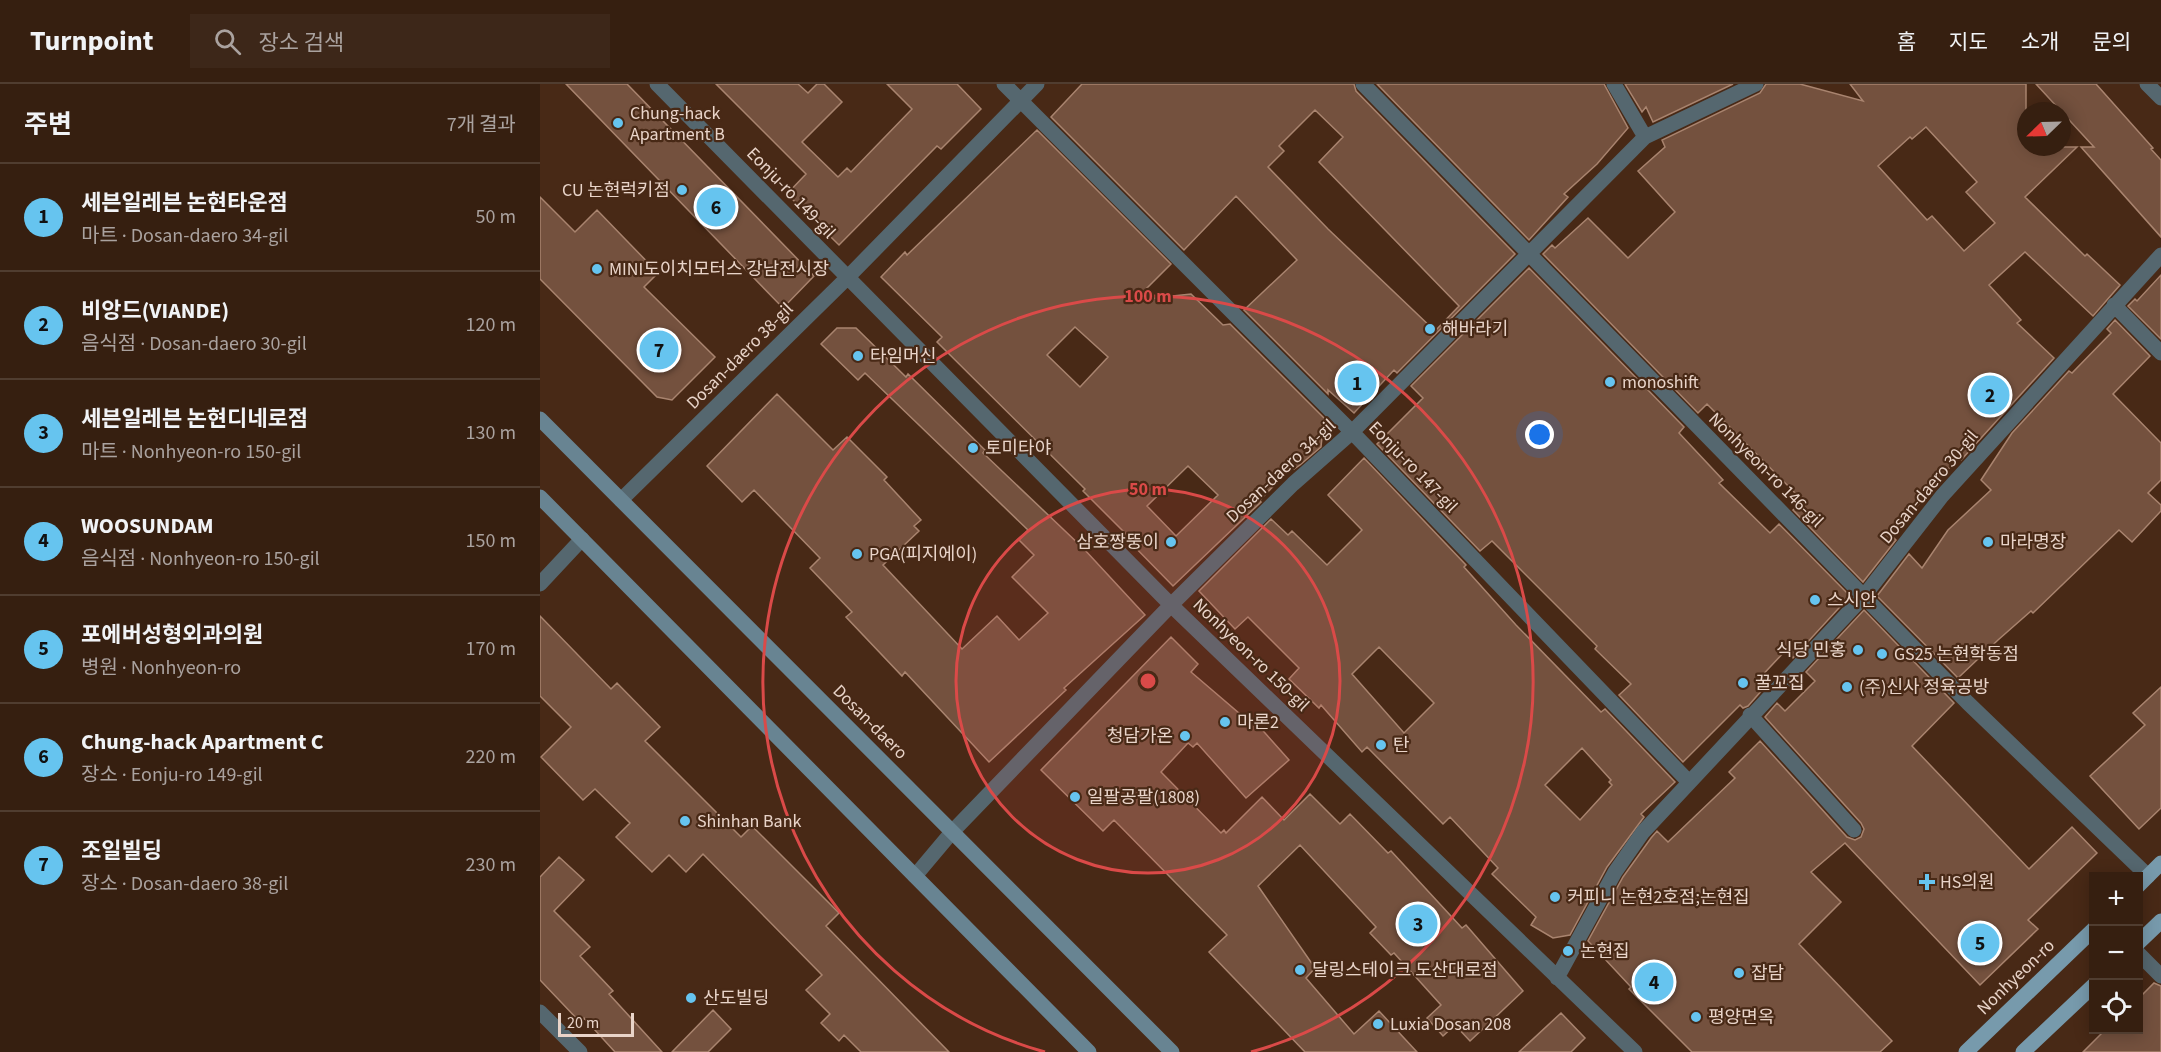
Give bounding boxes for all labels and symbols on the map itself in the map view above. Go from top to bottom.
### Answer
place label: Chung-hack Apartment B [630,101,725,147]
north arrow [2017,102,2071,156]
marker: Chung-hack Apartment B [611,116,625,130]
street label: Eonju-ro 149-gil [741,142,841,244]
place label: CU 논현럭키점 [562,178,670,203]
marker: CU 논현럭키점 [675,183,689,197]
pin: 6 [696,184,735,230]
place label: MINI도이치모터스 강남전시장 [609,257,829,282]
marker: MINI도이치모터스 강남전시장 [590,262,604,276]
text: 100 m [1124,284,1172,309]
street label: Dosan-daero 38-gil [681,297,799,415]
place label: 해바라기 [1442,317,1508,342]
marker: 해바라기 [1423,322,1437,336]
pin: 7 [640,328,678,372]
place label: 타임머신 [870,344,936,369]
marker: 타임머신 [851,349,865,363]
pin: 1 [1338,360,1376,406]
place label: monoshift [1622,370,1699,395]
pin: 2 [1970,372,2010,418]
marker: monoshift [1603,375,1617,389]
street label: Nonhyeon-ro 146-gil [1703,407,1829,533]
street label: Dosan-daero 34-gil [1221,413,1341,529]
street label: Eonju-ro 147-gil [1363,416,1463,518]
your location [1525,420,1554,449]
street label: Dosan-daero 30-gil [1874,425,1984,549]
place label: 토미타야 [985,436,1051,461]
marker: 토미타야 [966,441,980,455]
text: 50 m [1129,477,1167,502]
place label: 삼호짱뚱이 [1076,530,1159,555]
place label: 마라명장 [2000,530,2066,555]
marker: 삼호짱뚱이 [1164,535,1178,549]
marker: 마라명장 [1981,535,1995,549]
place label: PGA(피지에이) [869,542,977,567]
marker: PGA(피지에이) [850,547,864,561]
place label: 스시안 [1827,588,1877,613]
street label: Nonhyeon-ro 150-gil [1187,593,1315,717]
marker: 스시안 [1808,593,1822,607]
place label: 식당 민홍 [1776,638,1846,663]
place label: GS25 논현학동점 [1894,642,2019,667]
marker: 식당 민홍 [1851,643,1865,657]
marker: GS25 논현학동점 [1875,647,1889,661]
centre of rings [1138,671,1158,691]
place label: 꿀꼬집 [1755,671,1805,696]
place label: (주)신사 정육공방 [1859,675,1989,700]
marker: 꿀꼬집 [1736,676,1750,690]
street label: Dosan-daero [827,679,913,765]
marker: (주)신사 정육공방 [1840,680,1854,694]
place label: 마론2 [1237,710,1279,735]
marker: 마론2 [1218,715,1232,729]
place label: 청담가온 [1107,724,1173,749]
marker: 청담가온 [1178,729,1192,743]
place label: 탄 [1393,733,1410,758]
marker: 탄 [1374,738,1388,752]
place label: 일팔공팔(1808) [1087,785,1200,810]
marker: 일팔공팔(1808) [1068,790,1082,804]
place label: Shinhan Bank [697,809,801,834]
marker: Shinhan Bank [678,814,692,828]
place label: HS의원 [1940,870,1994,895]
marker: HS의원 [1918,873,1936,891]
place label: 커피니 논현2호점;논현집 [1567,885,1750,910]
marker: 커피니 논현2호점;논현집 [1548,890,1562,904]
pin: 3 [1398,902,1438,946]
pin: 5 [1960,920,2000,966]
street label: Nonhyeon-ro [1972,934,2060,1020]
place label: 논현집 [1580,939,1630,964]
marker: 논현집 [1561,944,1575,958]
place label: 달링스테이크 도산대로점 [1312,958,1498,983]
pin: 4 [1634,960,1674,1004]
place label: 잡담 [1751,961,1784,986]
marker: 달링스테이크 도산대로점 [1293,963,1307,977]
marker: 잡담 [1732,966,1746,980]
place label: 산도빌딩 [703,986,769,1011]
marker: 산도빌딩 [684,991,698,1005]
place label: 평양면옥 [1708,1005,1774,1030]
scale bar [558,1010,634,1038]
marker: 평양면옥 [1689,1010,1703,1024]
place label: Luxia Dosan 208 [1390,1012,1511,1037]
marker: Luxia Dosan 208 [1371,1017,1385,1031]

